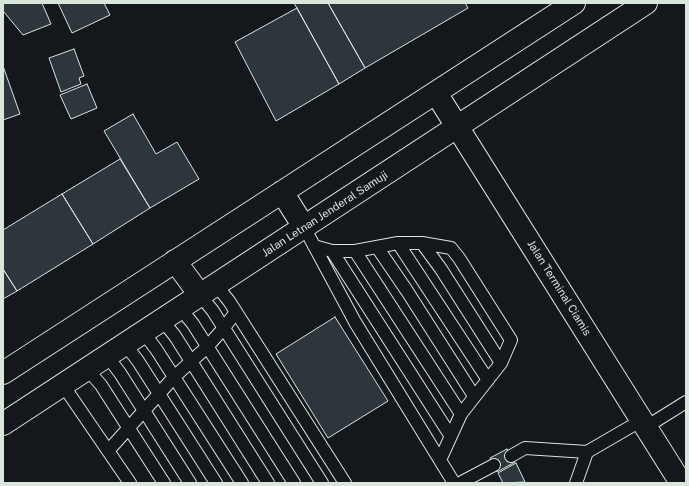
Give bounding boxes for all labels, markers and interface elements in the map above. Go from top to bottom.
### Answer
street label: Jalan Letnan Jenderal Samuji [260,168,390,260]
street label: Jalan Terminal Ciamis [524,238,594,338]

